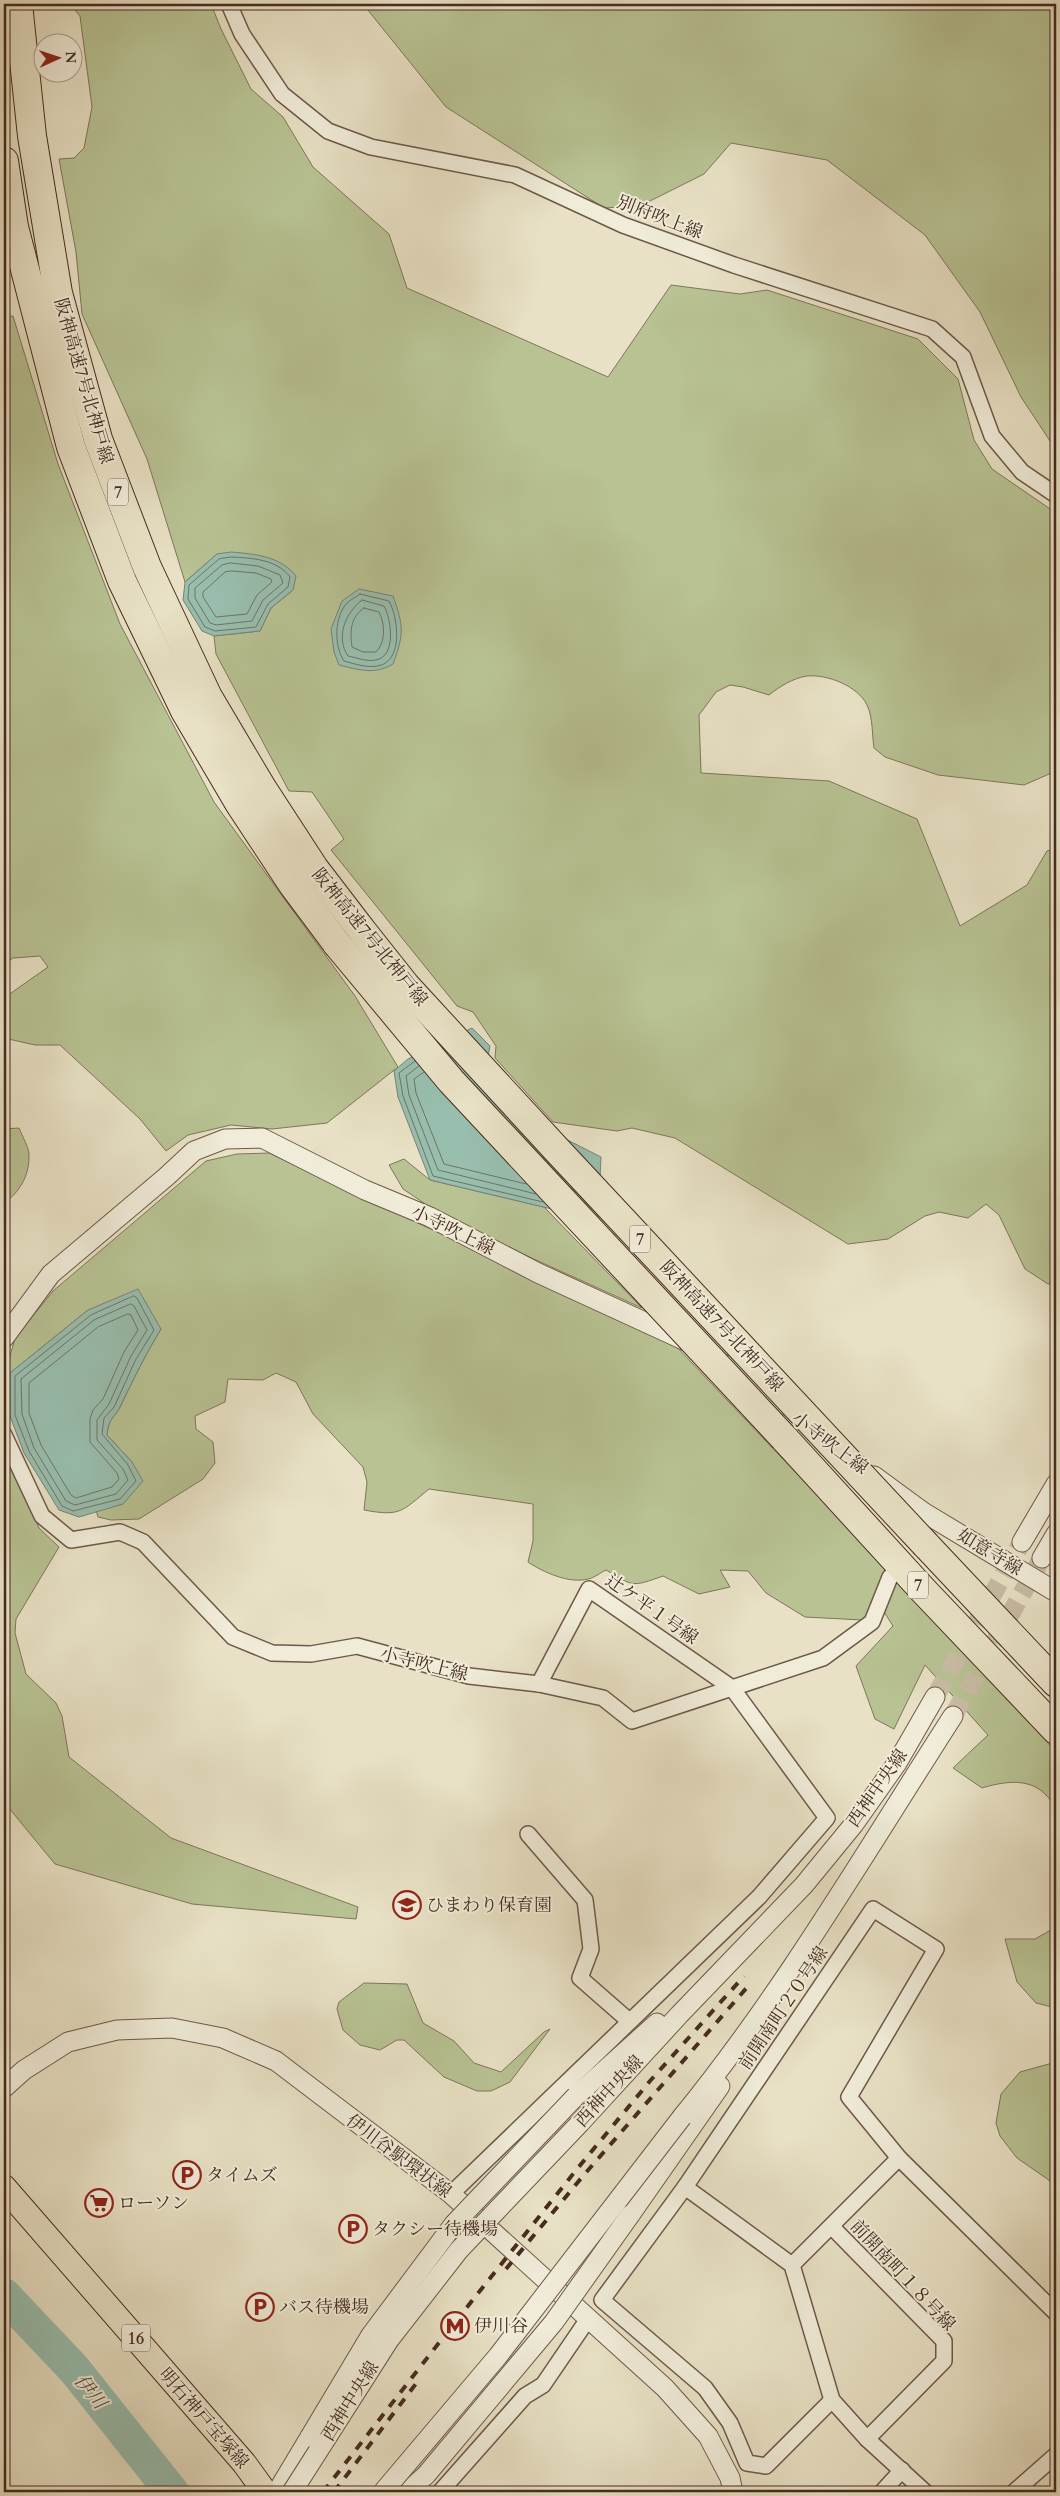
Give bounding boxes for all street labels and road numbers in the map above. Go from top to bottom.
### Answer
street label: 別府吹上線 [613,190,706,245]
street label: 阪神高速7号北神戸線 [48,295,119,467]
road number: 7 [108,478,128,506]
street label: 阪神高速7号北神戸線 [306,863,433,1012]
street label: 小寺吹上線 [407,1199,499,1261]
road number: 7 [630,1226,650,1252]
street label: 阪神高速7号北神戸線 [654,1255,789,1397]
street label: 小寺吹上線 [786,1406,873,1480]
street label: 如意寺線 [952,1523,1027,1582]
street label: 辻ケ平１号線 [600,1568,703,1651]
road number: 7 [908,1572,928,1598]
street label: 小寺吹上線 [377,1641,471,1688]
street label: 西神中央線 [841,1744,913,1832]
street label: 前開南町２０号線 [733,1942,834,2075]
street label: 西神中央線 [570,2050,649,2133]
street label: 伊川谷駅環状線 [341,2109,457,2204]
street label: 前開南町１８号線 [844,2214,961,2337]
road number: 16 [122,2324,150,2352]
street label: 西神中央線 [316,2356,385,2446]
street label: 明石神戸宝塚線 [153,2363,254,2474]

